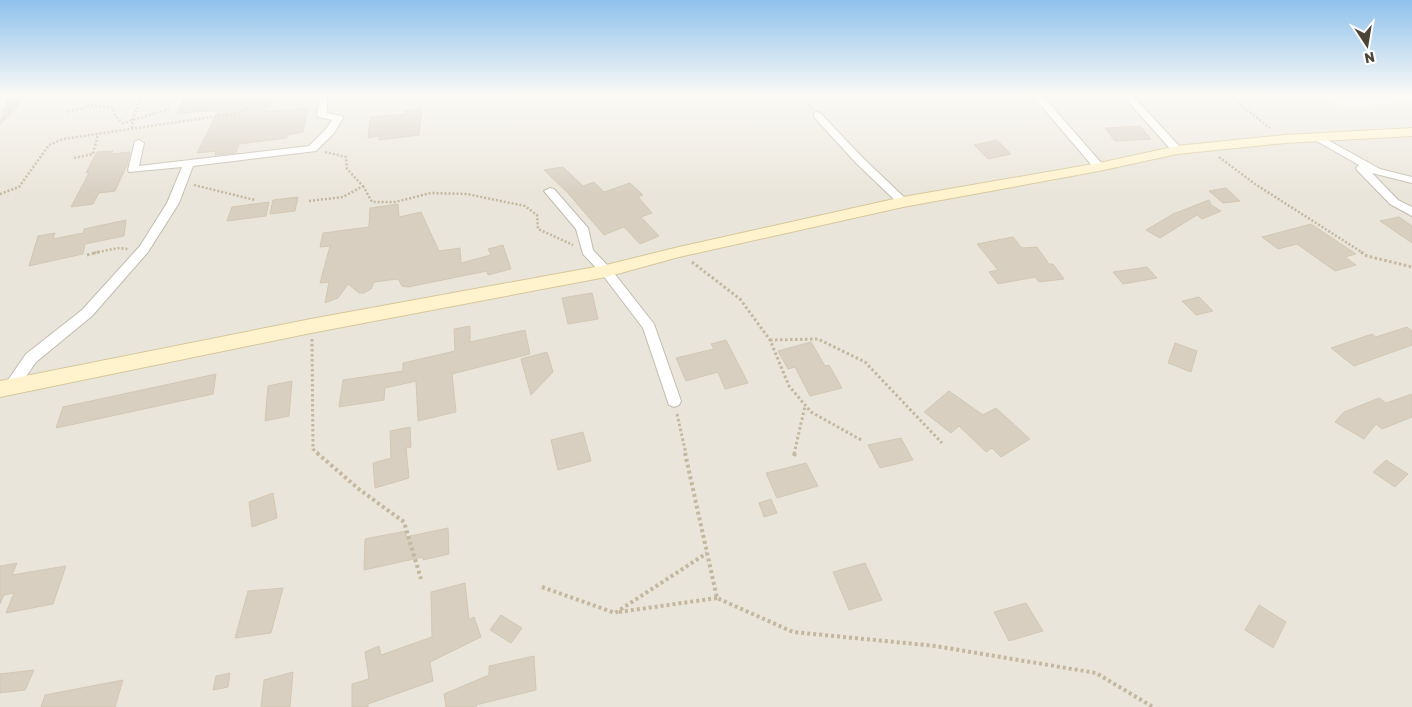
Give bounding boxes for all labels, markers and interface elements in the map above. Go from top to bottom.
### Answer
north arrow [1342,20,1392,70]
text: N [1363,48,1376,67]

